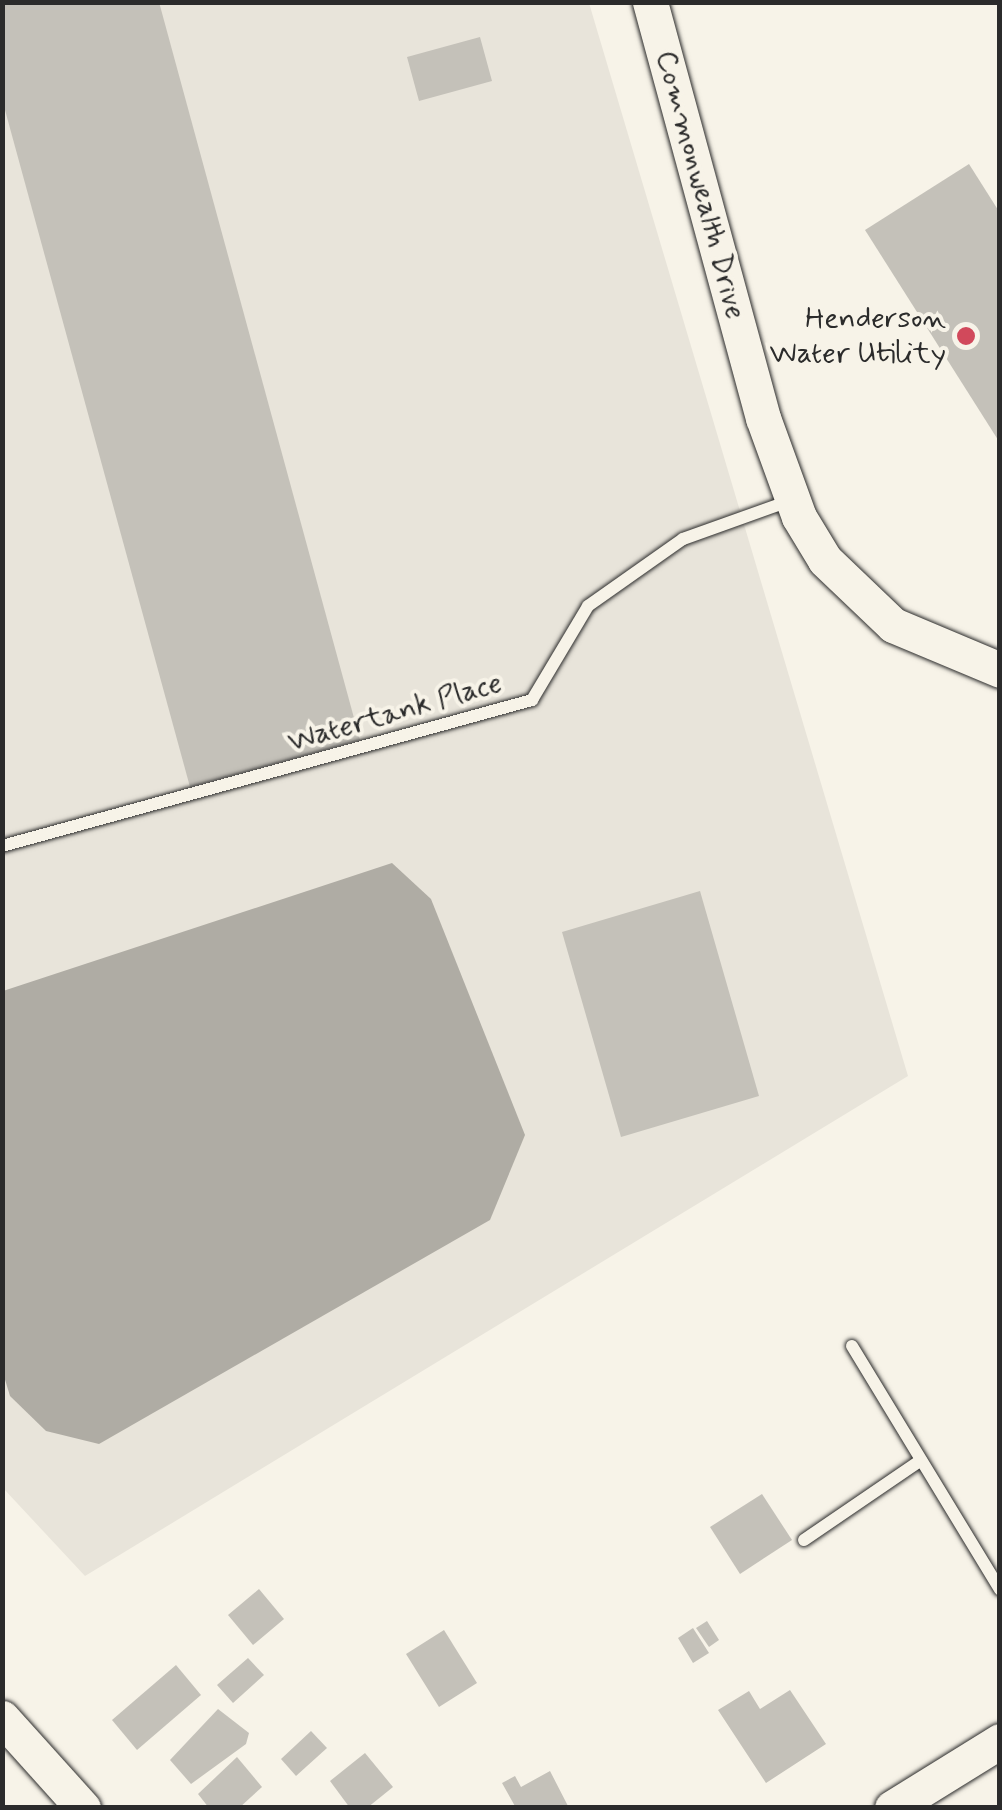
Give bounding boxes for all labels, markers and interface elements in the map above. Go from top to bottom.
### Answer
street label: Commonwealth Drive [647,47,753,323]
place label: Henderson Water Utility [768,301,946,372]
marker: Henderson Water Utility [955,325,977,347]
street label: Watertank Place [284,665,506,761]

